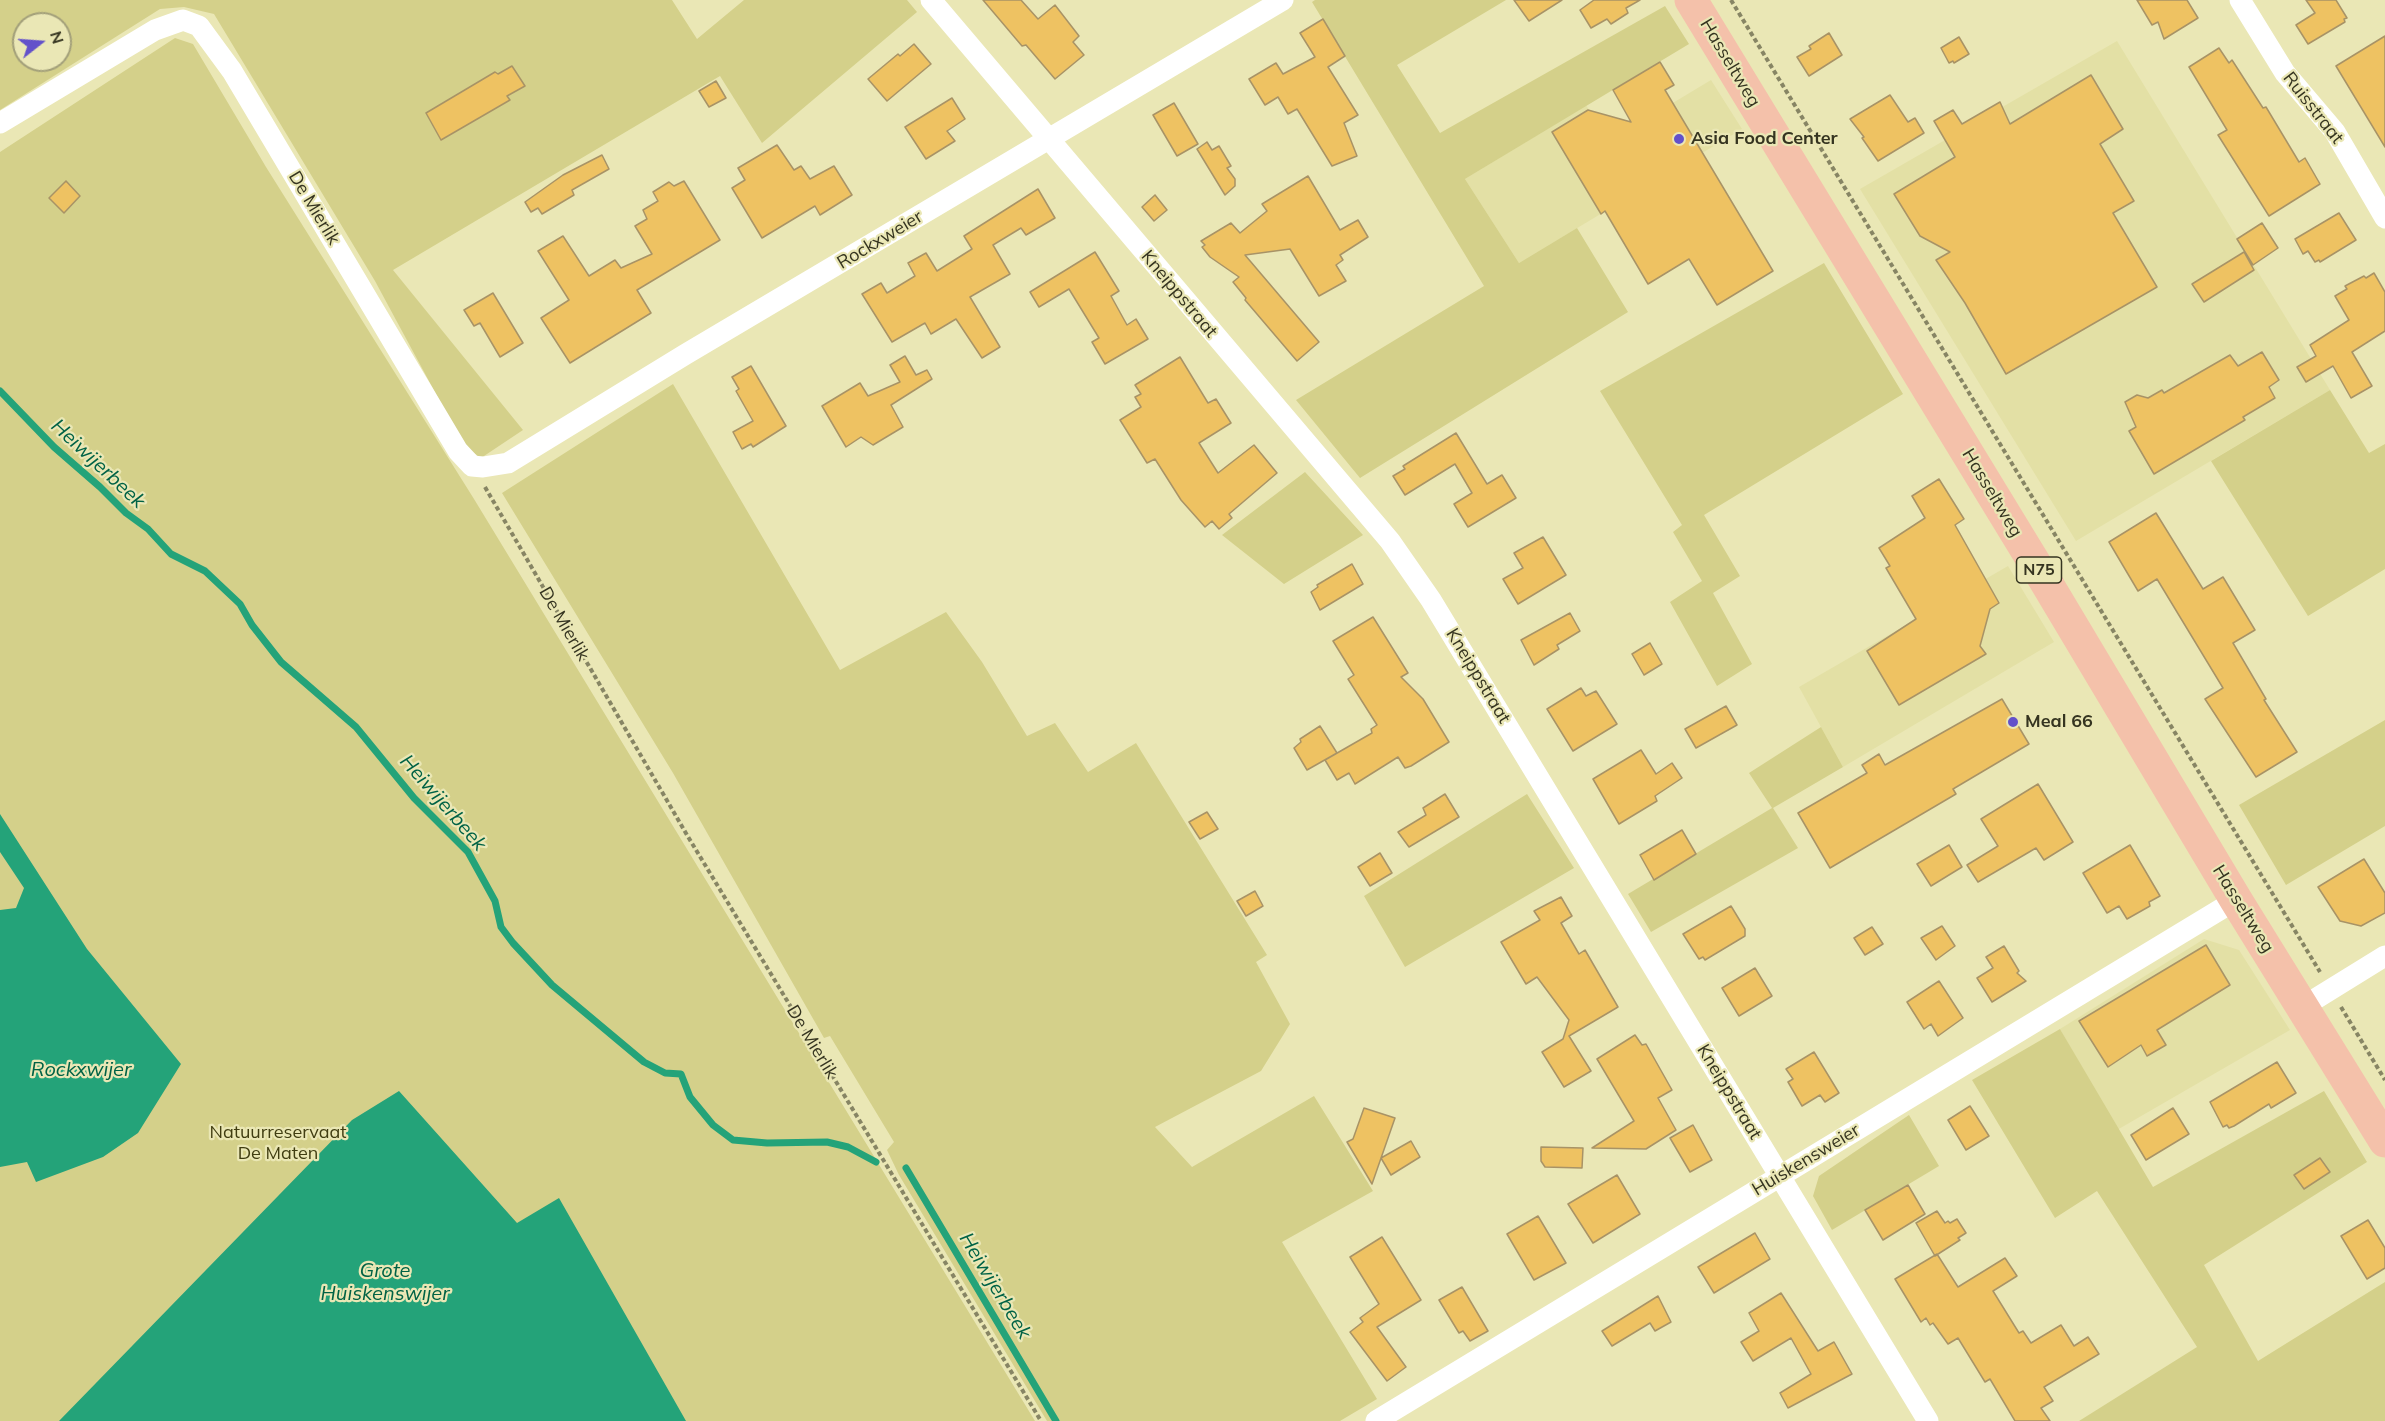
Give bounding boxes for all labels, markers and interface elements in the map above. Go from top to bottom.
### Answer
north arrow [12,12,72,72]
street label: Hasseltweg [1695,15,1765,111]
text: N [46,29,69,46]
street label: Ruisstraat [2278,68,2348,148]
place label: Asia Food Center [1691,128,1838,150]
marker: Asia Food Center [1672,132,1686,146]
street label: De Mierlik [284,167,344,249]
street label: Rockxweier [833,206,927,274]
street label: Kneippstraat [1136,246,1222,342]
water label: Heiwijerbeek [46,414,150,514]
street label: Hasseltweg [1957,445,2027,541]
road number: N75 [2016,557,2062,583]
street label: De Mierlik [534,583,594,665]
street label: Kneippstraat [1441,625,1515,727]
place label: Meal 66 [2025,711,2093,733]
marker: Meal 66 [2006,715,2020,729]
water label: Heiwijerbeek [395,750,491,856]
street label: Hasseltweg [2208,861,2278,957]
street label: De Mierlik [782,1001,842,1083]
street label: Kneippstraat [1692,1041,1766,1143]
water label: Rockxwijer [31,1058,131,1082]
street label: Huiskensweier [1748,1119,1864,1201]
park label: Natuurreservaat De Maten [209,1122,347,1164]
water label: Heiwijerbeek [954,1228,1036,1344]
water label: Grote Huiskenswijer [321,1259,449,1306]

